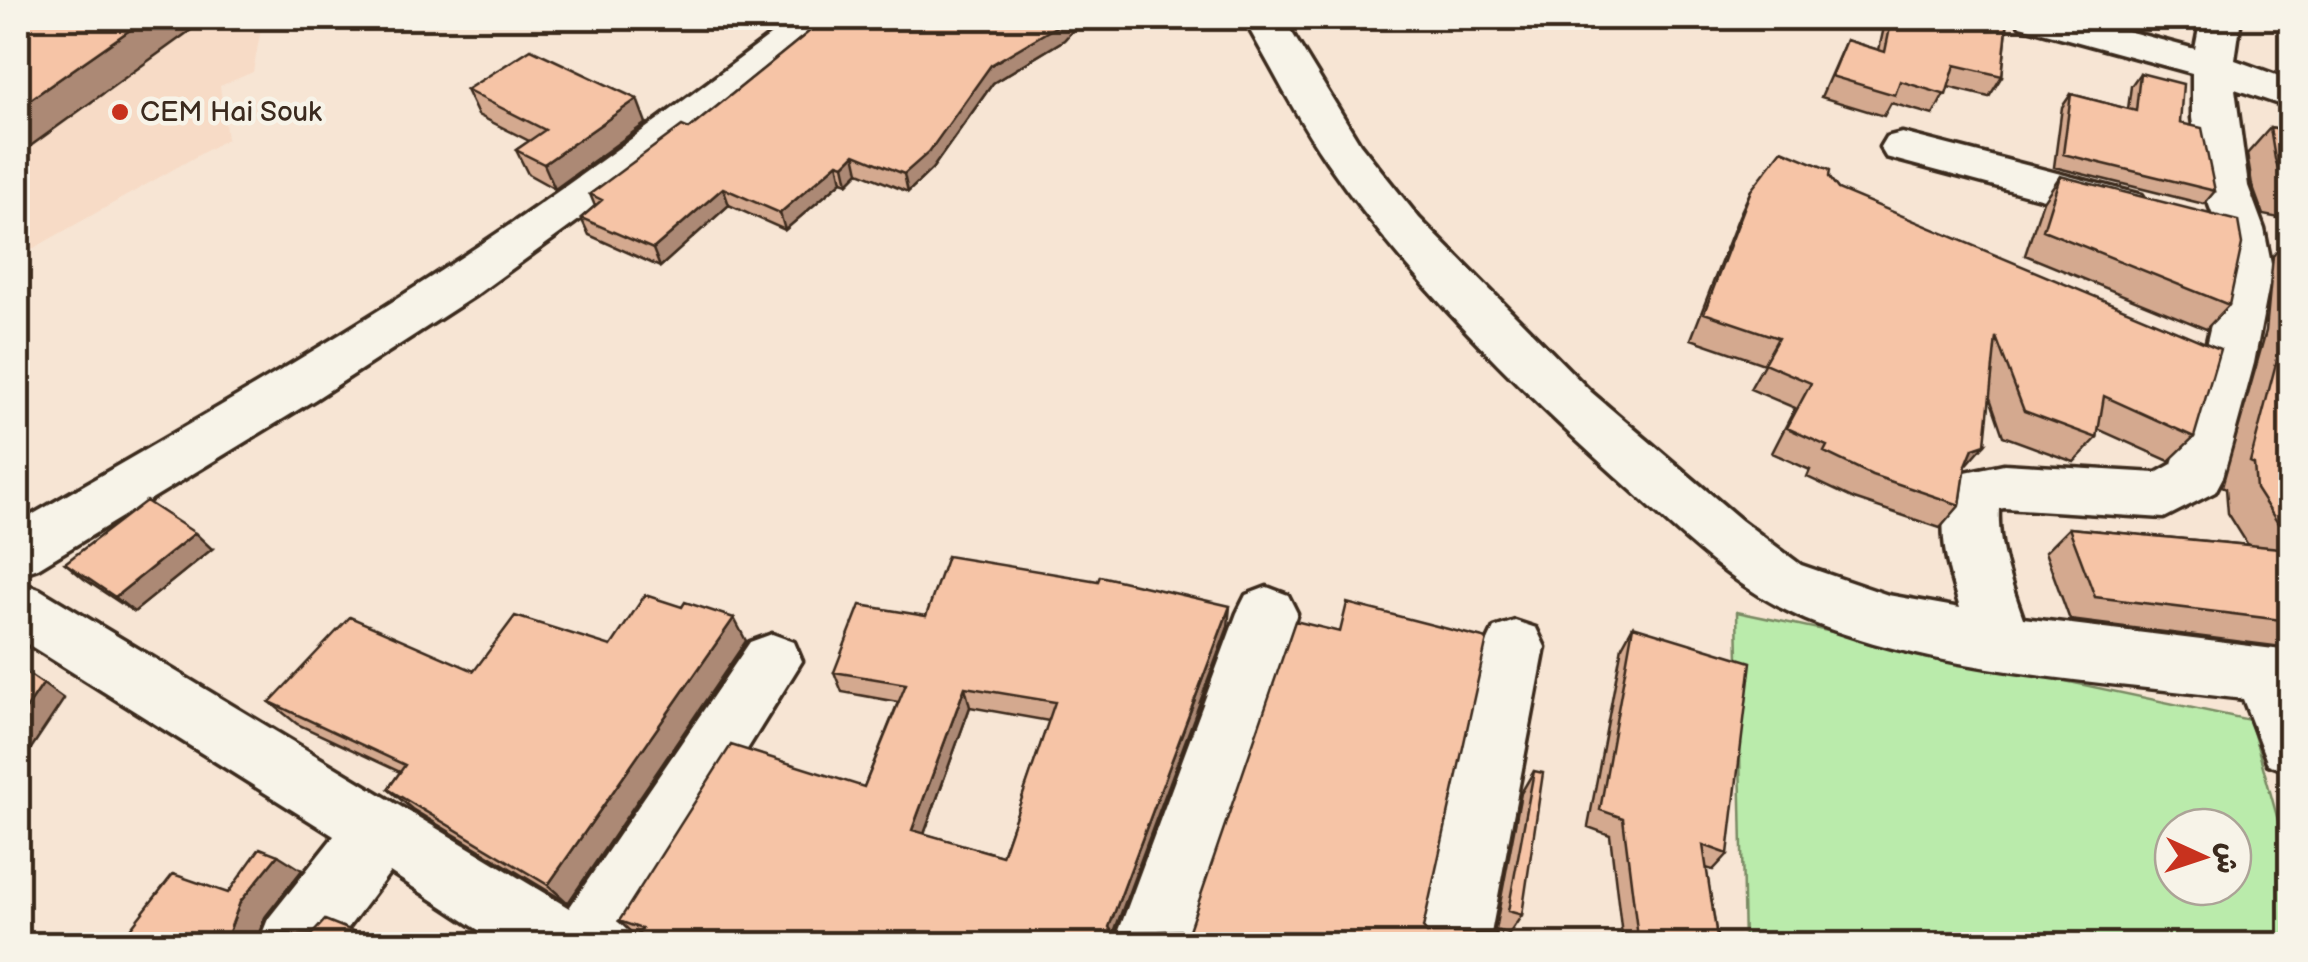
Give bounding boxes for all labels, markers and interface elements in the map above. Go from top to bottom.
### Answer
place label: CEM Hai Souk [140,96,322,129]
marker: CEM Hai Souk [109,101,131,123]
north arrow [2153,807,2253,907]
text: ش [2209,842,2244,874]

